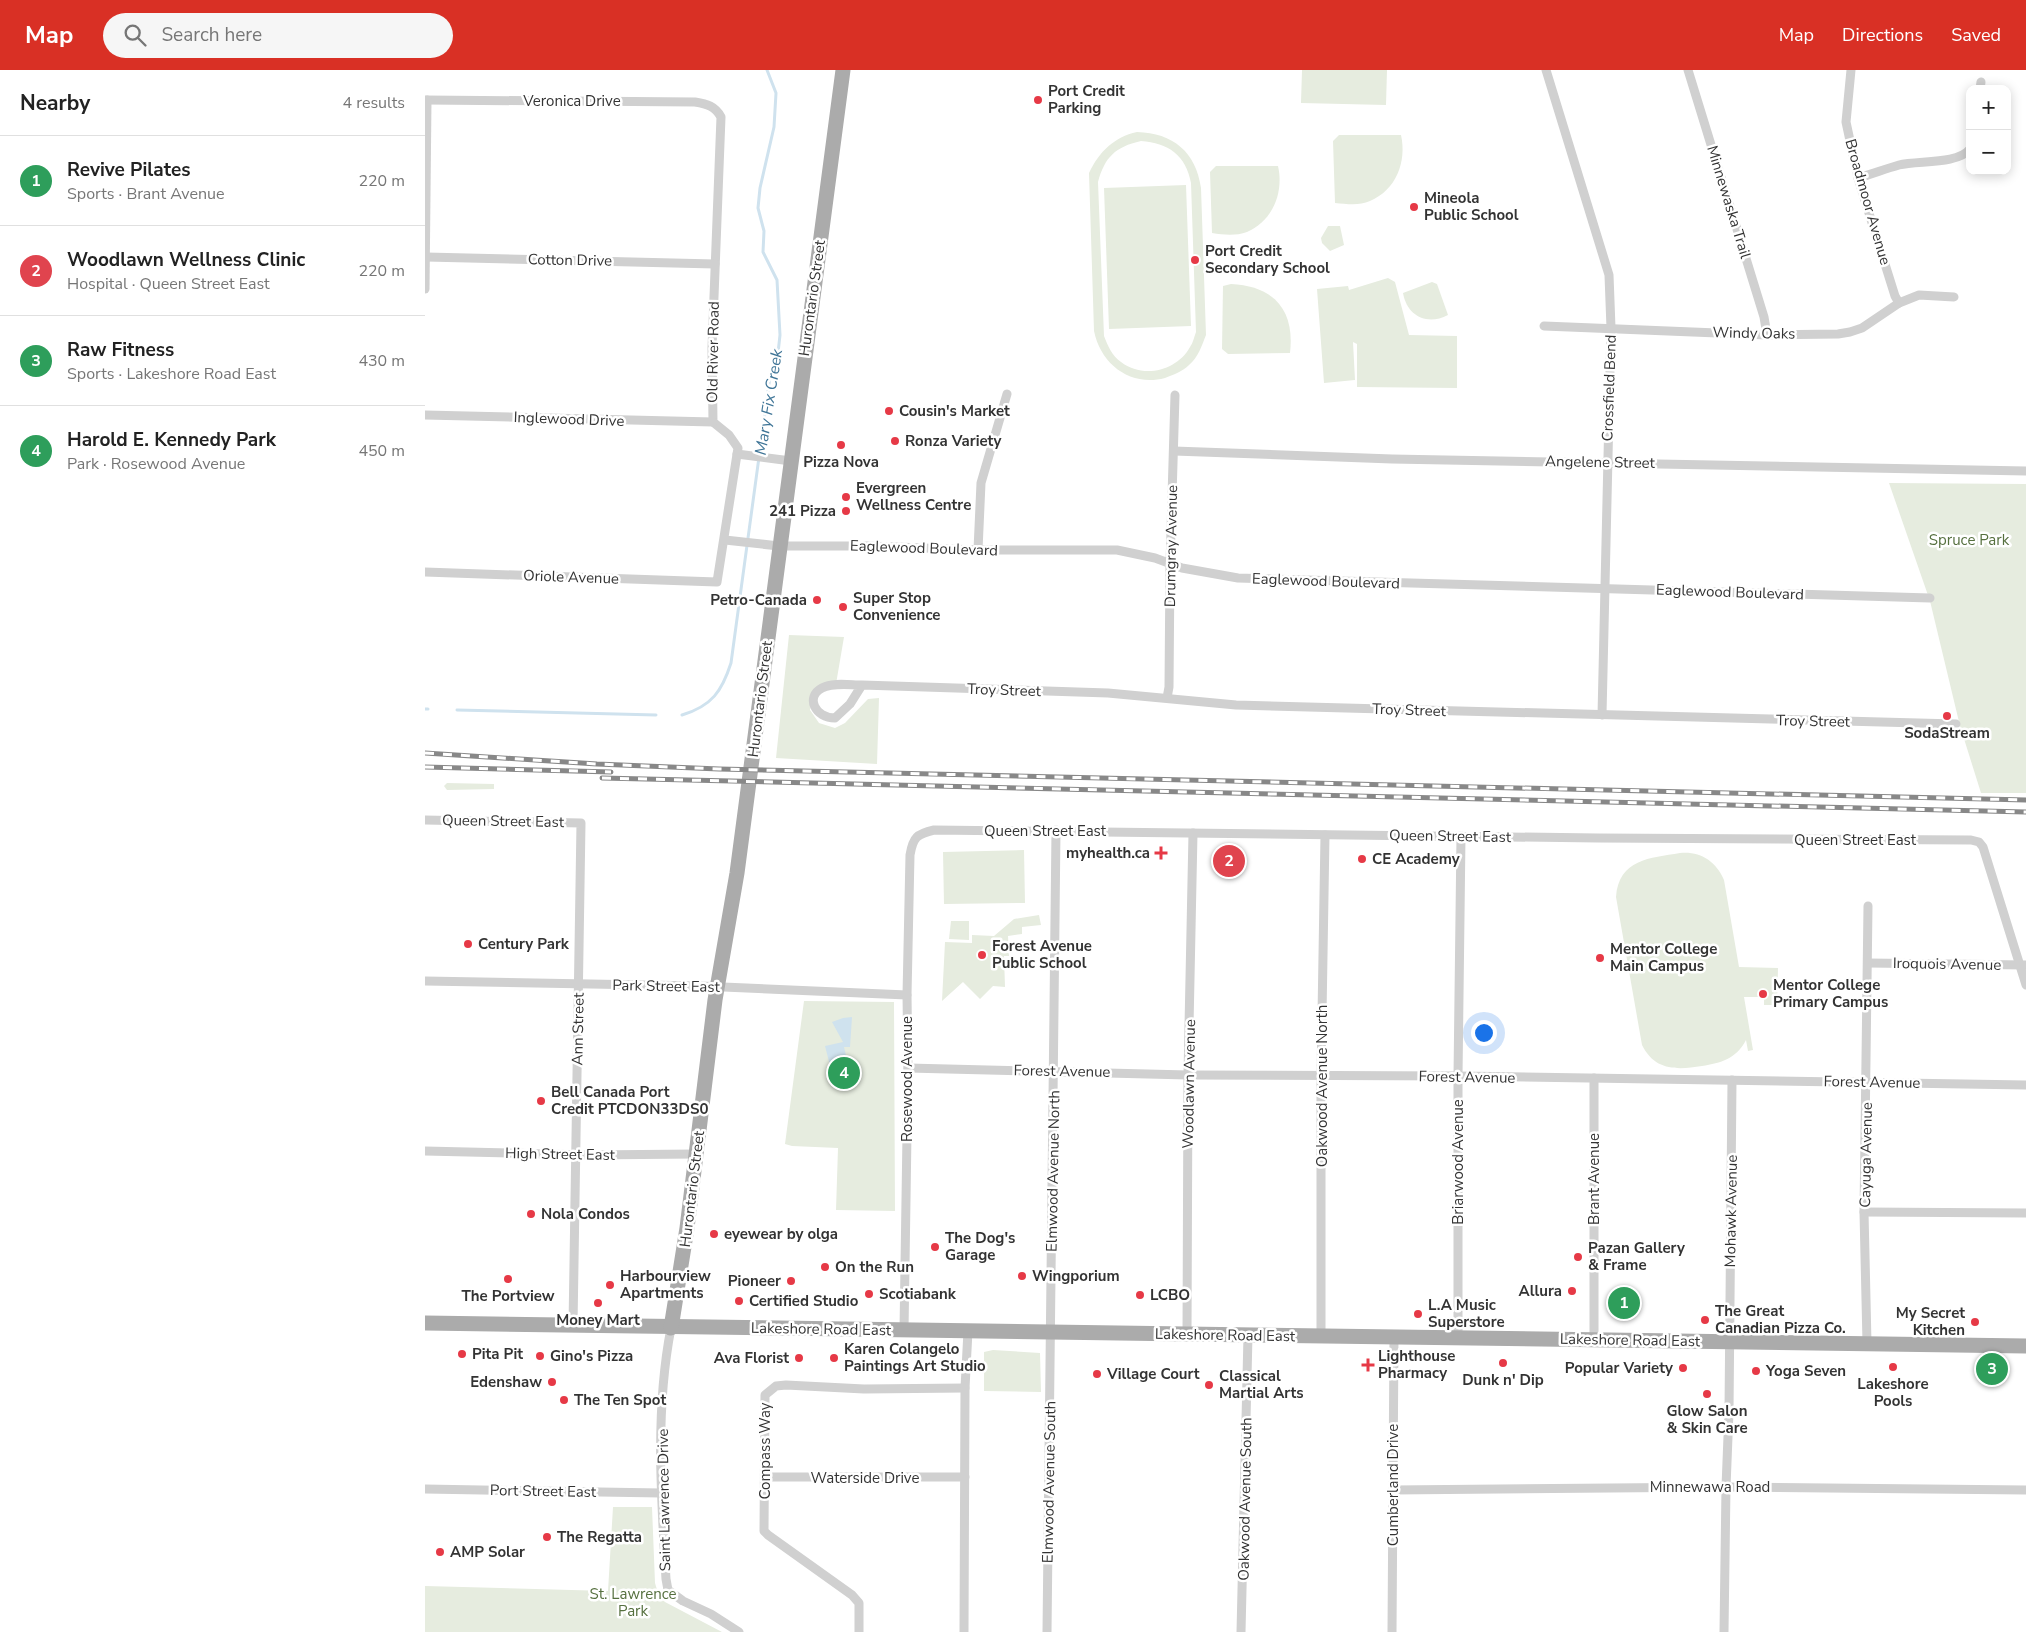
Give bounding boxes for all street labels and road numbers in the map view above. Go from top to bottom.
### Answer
street label: Veronica Drive [522,91,621,111]
street label: Broadmoor Avenue [1840,137,1896,267]
street label: Minnewaska Trail [1702,143,1756,261]
street label: Hurontario Street [794,238,830,357]
street label: Cotton Drive [528,249,612,271]
street label: Old River Road [702,301,724,403]
street label: Windy Oaks [1712,322,1796,344]
street label: Crossfield Bend [1597,334,1621,442]
street label: Inglewood Drive [513,407,625,431]
street label: Angelene Street [1545,451,1656,473]
street label: Drumgray Avenue [1160,485,1182,607]
street label: Eaglewood Boulevard [850,535,998,561]
street label: Oriole Avenue [523,565,619,589]
street label: Eaglewood Boulevard [1252,568,1400,594]
street label: Eaglewood Boulevard [1656,579,1804,605]
street label: Hurontario Street [743,639,777,758]
street label: Troy Street [967,679,1042,701]
street label: Troy Street [1372,699,1447,721]
street label: Troy Street [1776,710,1851,732]
street label: Queen Street East [442,810,565,832]
street label: Queen Street East [984,821,1107,841]
street label: Queen Street East [1389,825,1512,847]
street label: Queen Street East [1794,830,1917,850]
street label: Iroquois Avenue [1893,953,2001,975]
street label: Park Street East [612,975,721,997]
street label: Ann Street [567,992,589,1066]
street label: Oakwood Avenue North [1312,1005,1332,1167]
street label: Rosewood Avenue [897,1016,917,1142]
street label: Woodlawn Avenue [1178,1019,1200,1149]
street label: Forest Avenue [1013,1060,1111,1082]
street label: Forest Avenue [1418,1066,1516,1088]
street label: Forest Avenue [1823,1071,1921,1093]
street label: Elmwood Avenue North [1042,1090,1064,1252]
street label: Briarwood Avenue [1448,1099,1468,1225]
street label: Cayuga Avenue [1855,1102,1877,1208]
street label: Hurontario Street [675,1129,709,1248]
street label: Brant Avenue [1584,1133,1604,1225]
street label: High Street East [505,1143,616,1165]
street label: Mohawk Avenue [1720,1155,1742,1267]
street label: Lakeshore Road East [751,1318,892,1340]
street label: Lakeshore Road East [1155,1324,1296,1346]
street label: Lakeshore Road East [1560,1329,1701,1351]
street label: Elmwood Avenue South [1038,1401,1060,1563]
street label: Compass Way [755,1402,775,1499]
street label: Oakwood Avenue South [1234,1417,1256,1581]
street label: Cumberland Drive [1383,1424,1403,1546]
street label: Saint Lawrence Drive [653,1428,675,1572]
street label: Waterside Drive [811,1468,919,1488]
street label: Minnewawa Road [1650,1477,1770,1497]
street label: Port Street East [490,1480,597,1502]

